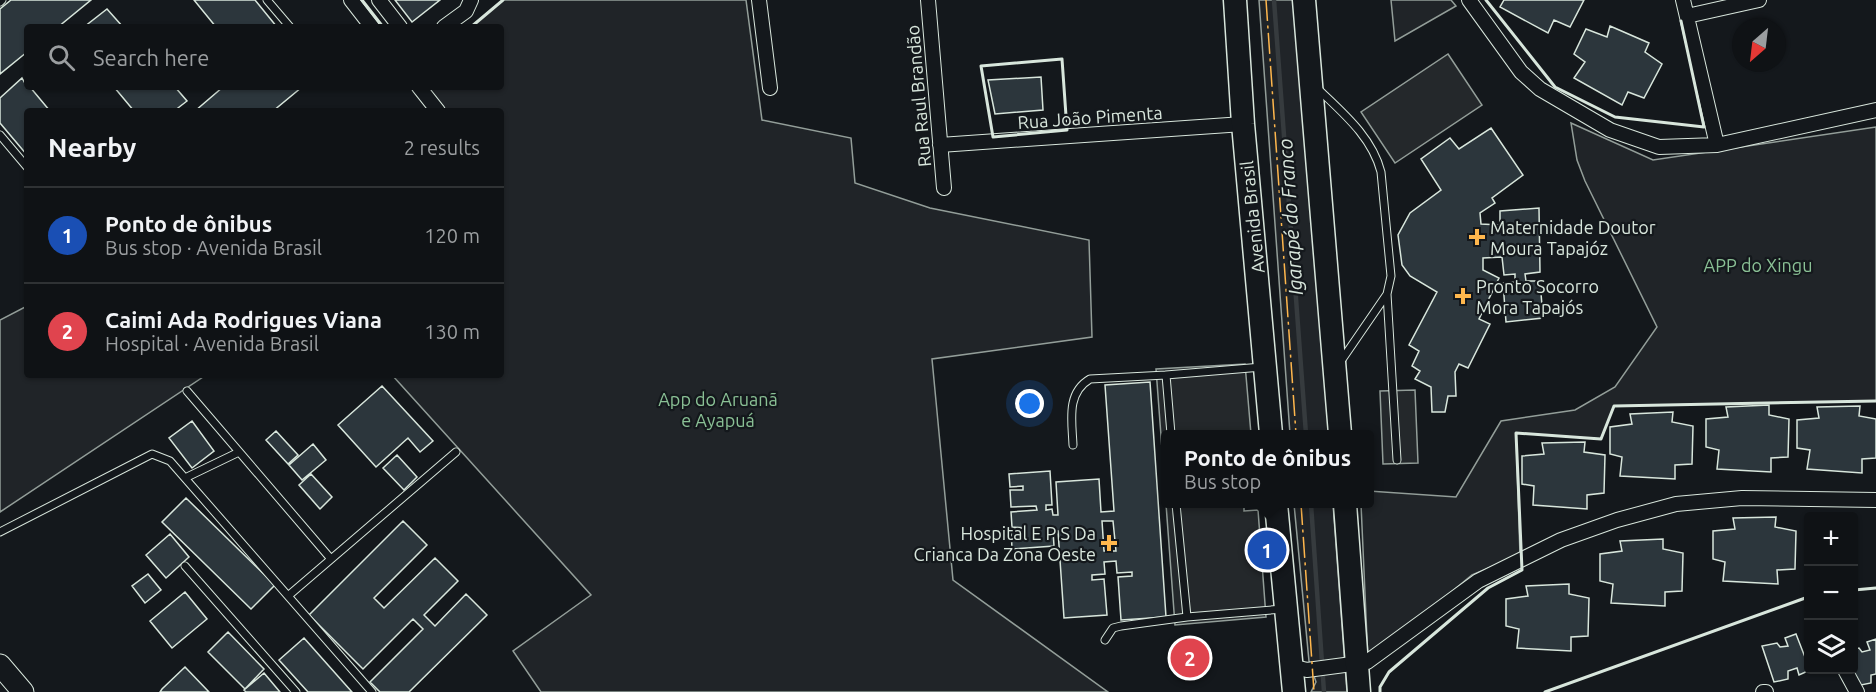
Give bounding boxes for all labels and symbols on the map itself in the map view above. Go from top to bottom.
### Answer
north arrow [1732,18,1786,72]
street label: Rua Raul Brandão [902,24,934,168]
street label: Rua João Pimenta [1017,102,1163,132]
water label: Igarapé do Franco [1273,138,1307,296]
street label: Avenida Brasil [1236,159,1268,274]
place label: Maternidade Doutor Moura Tapajóz [1490,217,1656,258]
marker: Maternidade Doutor Moura Tapajóz [1468,228,1486,246]
park label: APP do Xingu [1704,255,1812,275]
place label: Pronto Socorro Mora Tapajós [1476,276,1599,317]
marker: Pronto Socorro Mora Tapajós [1454,287,1472,305]
park label: App do Aruanã e Ayapuá [658,389,778,430]
your location [1015,389,1044,418]
place label: Hospital E P S Da Crianca Da Zona Oeste [914,523,1096,564]
pin: 1 [1248,528,1286,572]
marker: Hospital E P S Da Crianca Da Zona Oeste [1100,534,1118,552]
pin: 2 [1170,636,1210,680]

